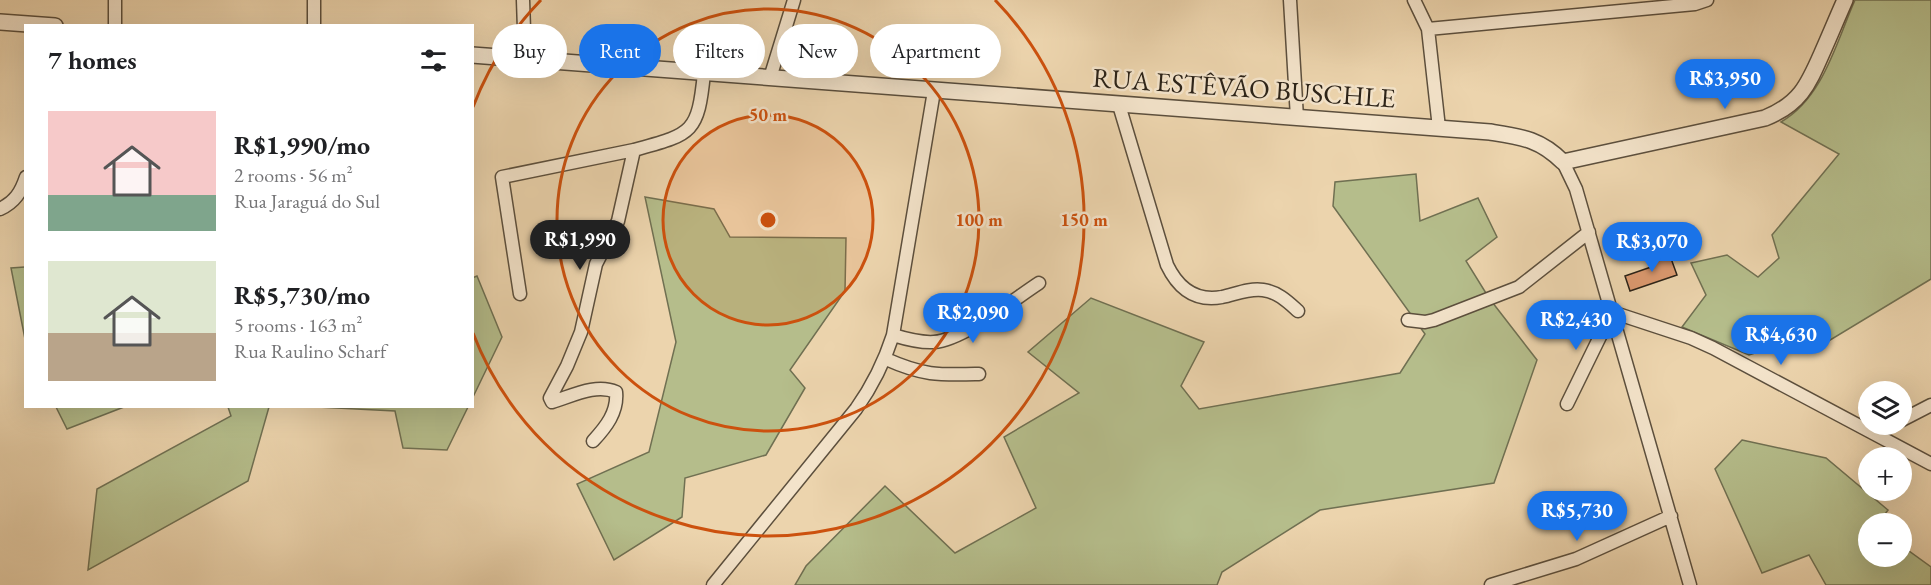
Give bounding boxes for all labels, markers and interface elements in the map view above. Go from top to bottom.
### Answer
chip: Buy [492,24,567,78]
chip: Rent [579,24,661,78]
chip: Filters [673,24,765,78]
chip: New [777,24,858,78]
chip: Apartment [870,24,1001,78]
text: 7 homes [48,43,137,77]
icon: filters [417,44,450,77]
street label: RUA ESTÊVÃO BUSCHLE [1092,59,1397,116]
pin: R$3,950 [1670,59,1780,110]
text: R$3,950 [1689,65,1761,91]
text: 50 m [749,103,787,126]
text: R$1,990/mo [234,128,370,162]
icon: home [96,135,168,207]
text: 2 rooms · 56 m² [234,162,353,188]
text: Rua Jaraguá do Sul [234,188,380,214]
text: 100 m [955,208,1003,231]
text: 150 m [1060,208,1108,231]
centre of rings [758,210,778,230]
pin: R$1,990 [525,220,635,271]
pin: R$3,070 [1597,222,1707,273]
text: R$1,990 [544,226,616,252]
text: R$3,070 [1616,228,1688,254]
text: R$5,730/mo [234,278,370,312]
icon: home [96,285,168,357]
pin: R$2,090 [918,293,1028,344]
text: R$2,090 [937,299,1009,325]
pin: R$2,430 [1521,300,1631,351]
text: R$2,430 [1540,306,1612,332]
text: 5 rooms · 163 m² [234,312,362,338]
pin: R$4,630 [1726,315,1836,366]
text: R$4,630 [1745,321,1817,347]
text: Rua Raulino Scharf [234,338,386,364]
map controls [1858,381,1912,567]
button: layers [1858,381,1912,435]
button: + [1858,447,1912,501]
pin: R$5,730 [1522,491,1632,542]
text: R$5,730 [1541,497,1613,523]
button: − [1858,513,1912,567]

